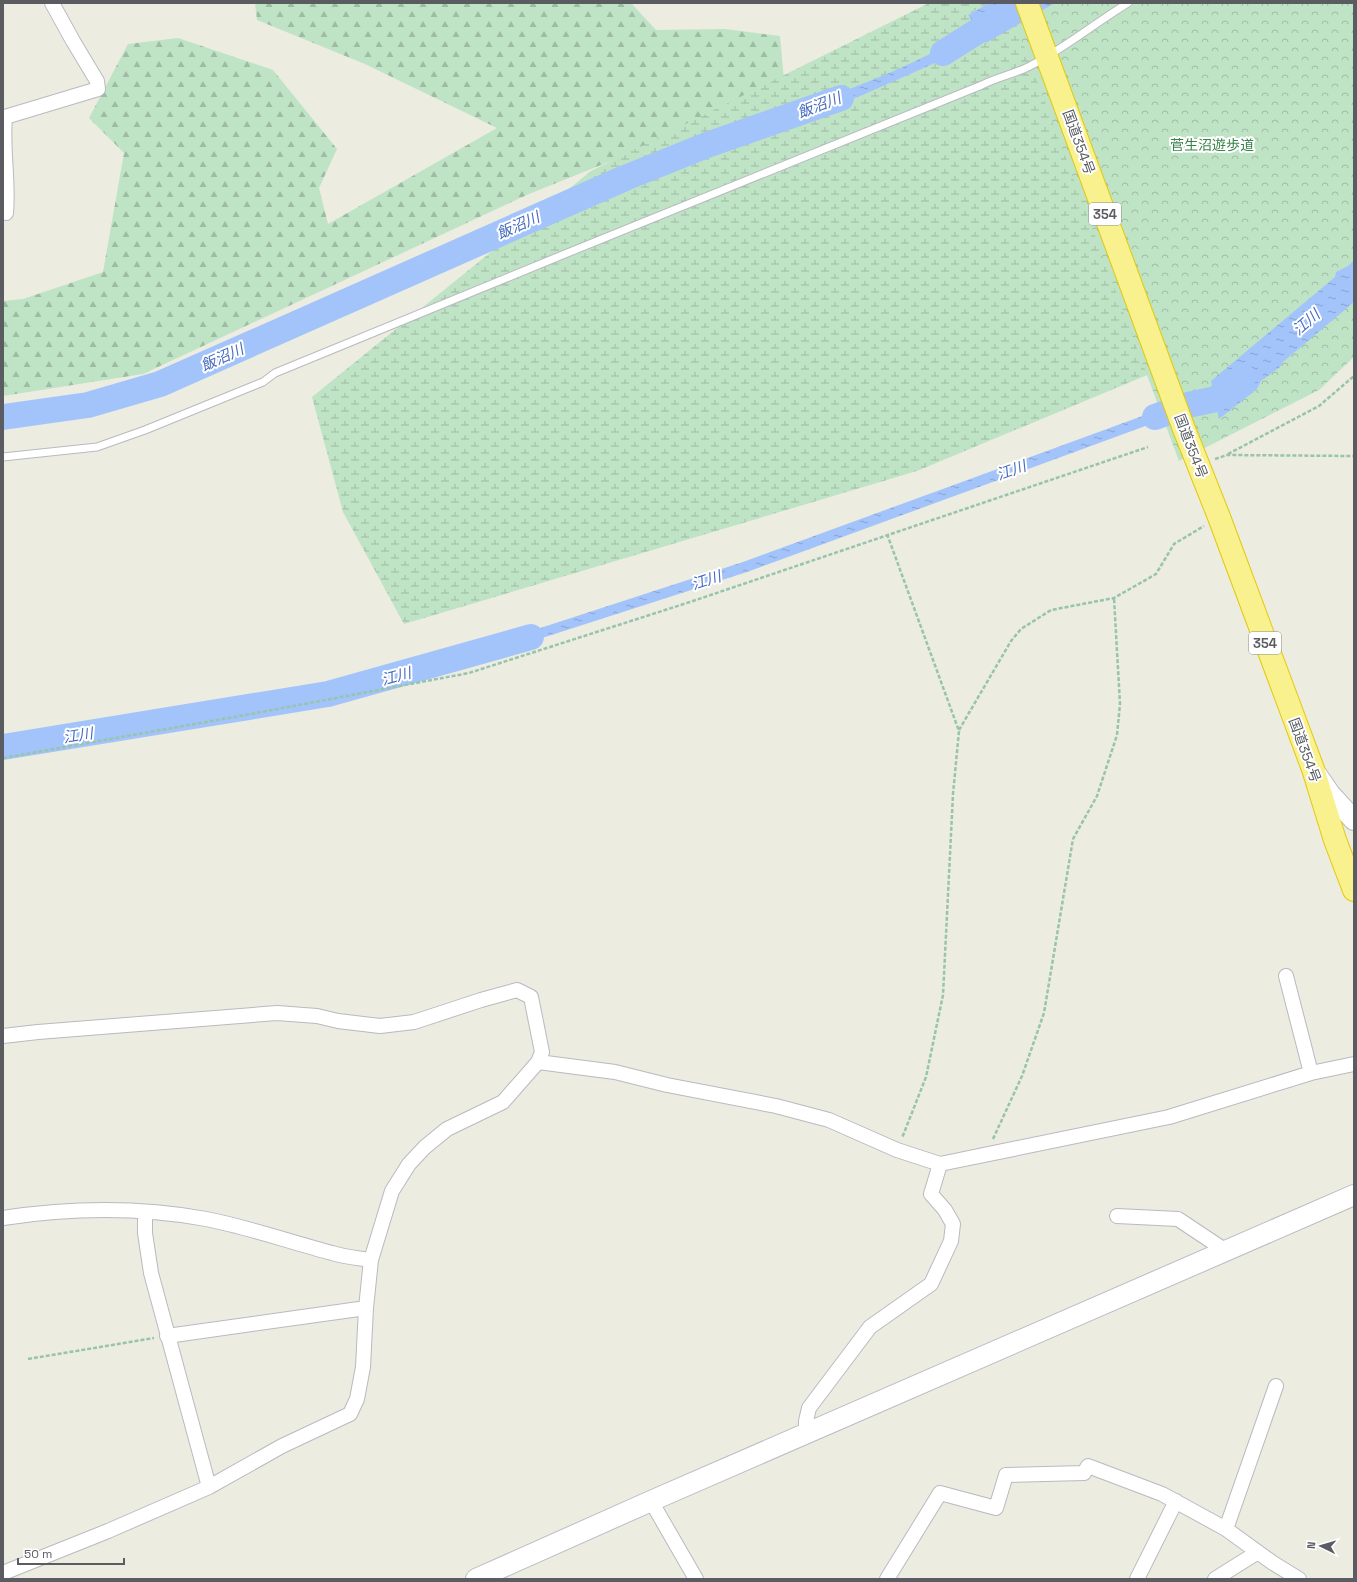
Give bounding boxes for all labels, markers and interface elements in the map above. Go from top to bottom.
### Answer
water label: 飯沼川 [795,87,845,122]
street label: 国道354号 [1059,107,1099,177]
park label: 菅生沼遊歩道 [1170,136,1254,154]
road number: 354 [1089,203,1121,225]
water label: 飯沼川 [494,206,544,243]
water label: 江川 [1288,304,1325,339]
water label: 飯沼川 [198,338,248,375]
street label: 国道354号 [1170,411,1212,481]
water label: 江川 [994,455,1030,484]
water label: 江川 [689,566,725,594]
road number: 354 [1249,632,1281,654]
water label: 江川 [379,662,415,689]
street label: 国道354号 [1285,715,1325,785]
water label: 江川 [62,723,96,747]
north arrow [1301,1526,1341,1566]
scale bar [18,1540,124,1566]
text: N [1304,1541,1318,1549]
text: 50 m [24,1546,52,1562]

